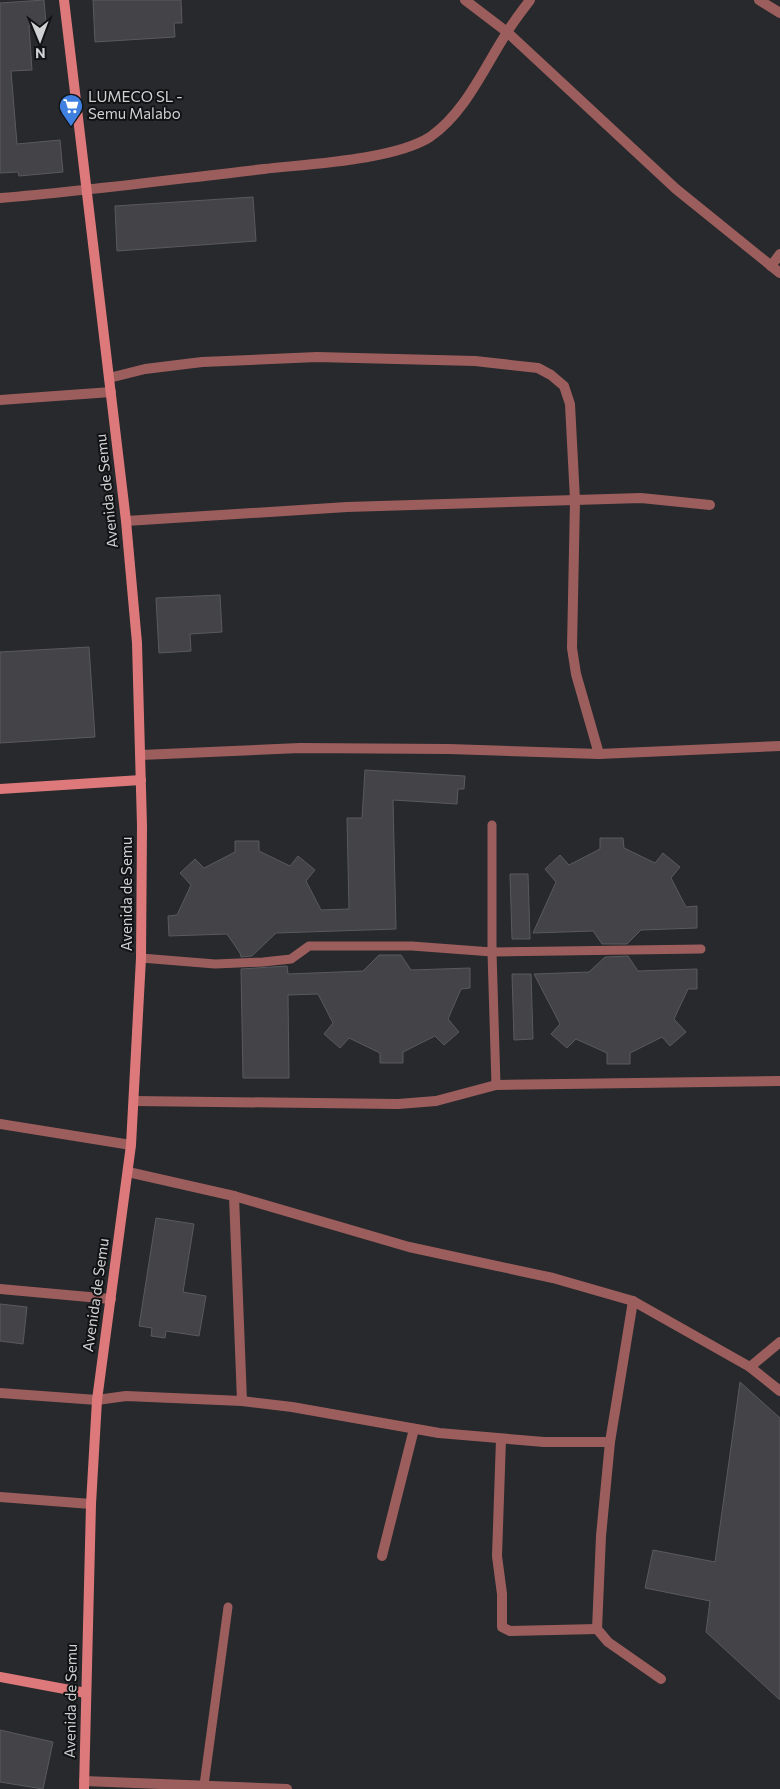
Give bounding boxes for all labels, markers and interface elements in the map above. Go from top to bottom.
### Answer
north arrow [15,15,65,65]
text: N [35,45,46,62]
place label: LUMECO SL - Semu Malabo [88,87,183,122]
supermarket icon: LUMECO SL - Semu Malabo [58,93,84,127]
street label: Avenida de Semu [91,433,121,549]
street label: Avenida de Semu [117,837,135,951]
street label: Avenida de Semu [78,1237,112,1353]
street label: Avenida de Semu [60,1644,80,1758]

